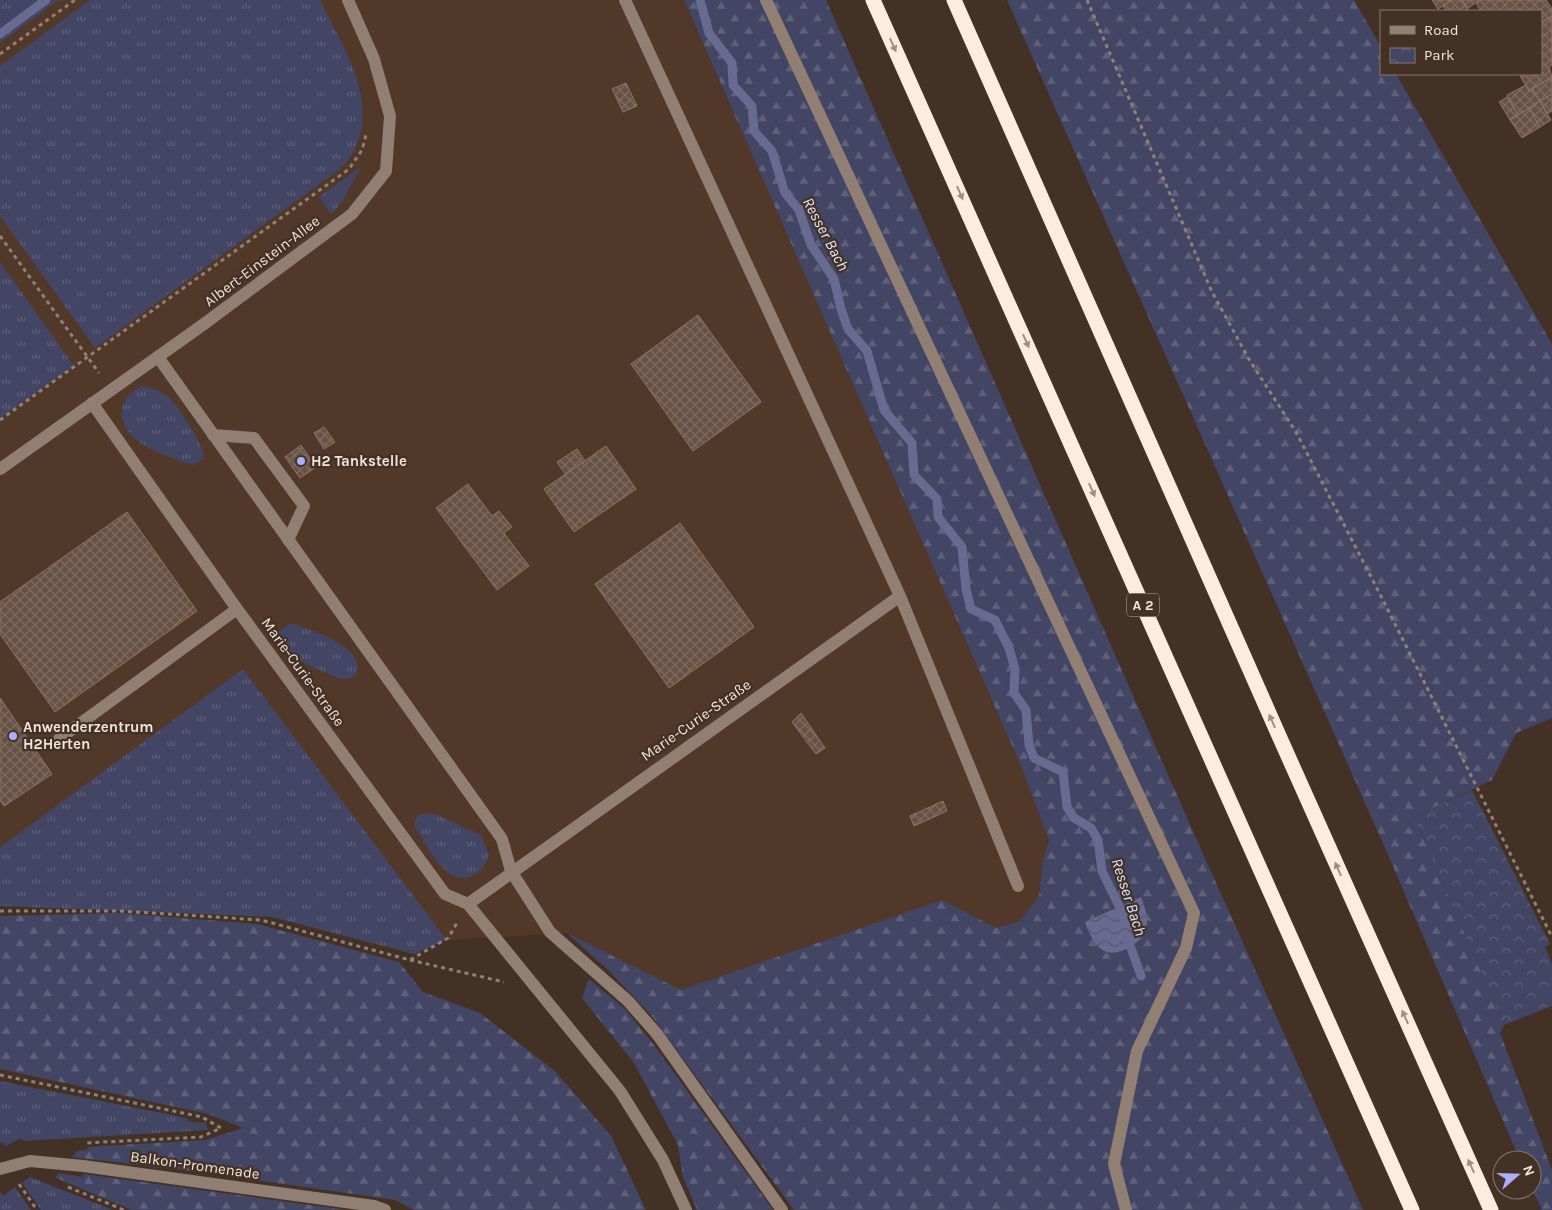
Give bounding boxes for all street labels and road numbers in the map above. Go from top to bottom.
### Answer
street label: Albert-Einstein-Allee [201,212,323,310]
road number: A 2 [1127,594,1159,616]
street label: Marie-Curie-Straße [257,614,349,730]
street label: Marie-Curie-Straße [638,675,754,765]
street label: Balkon-Promenade [129,1147,261,1183]

